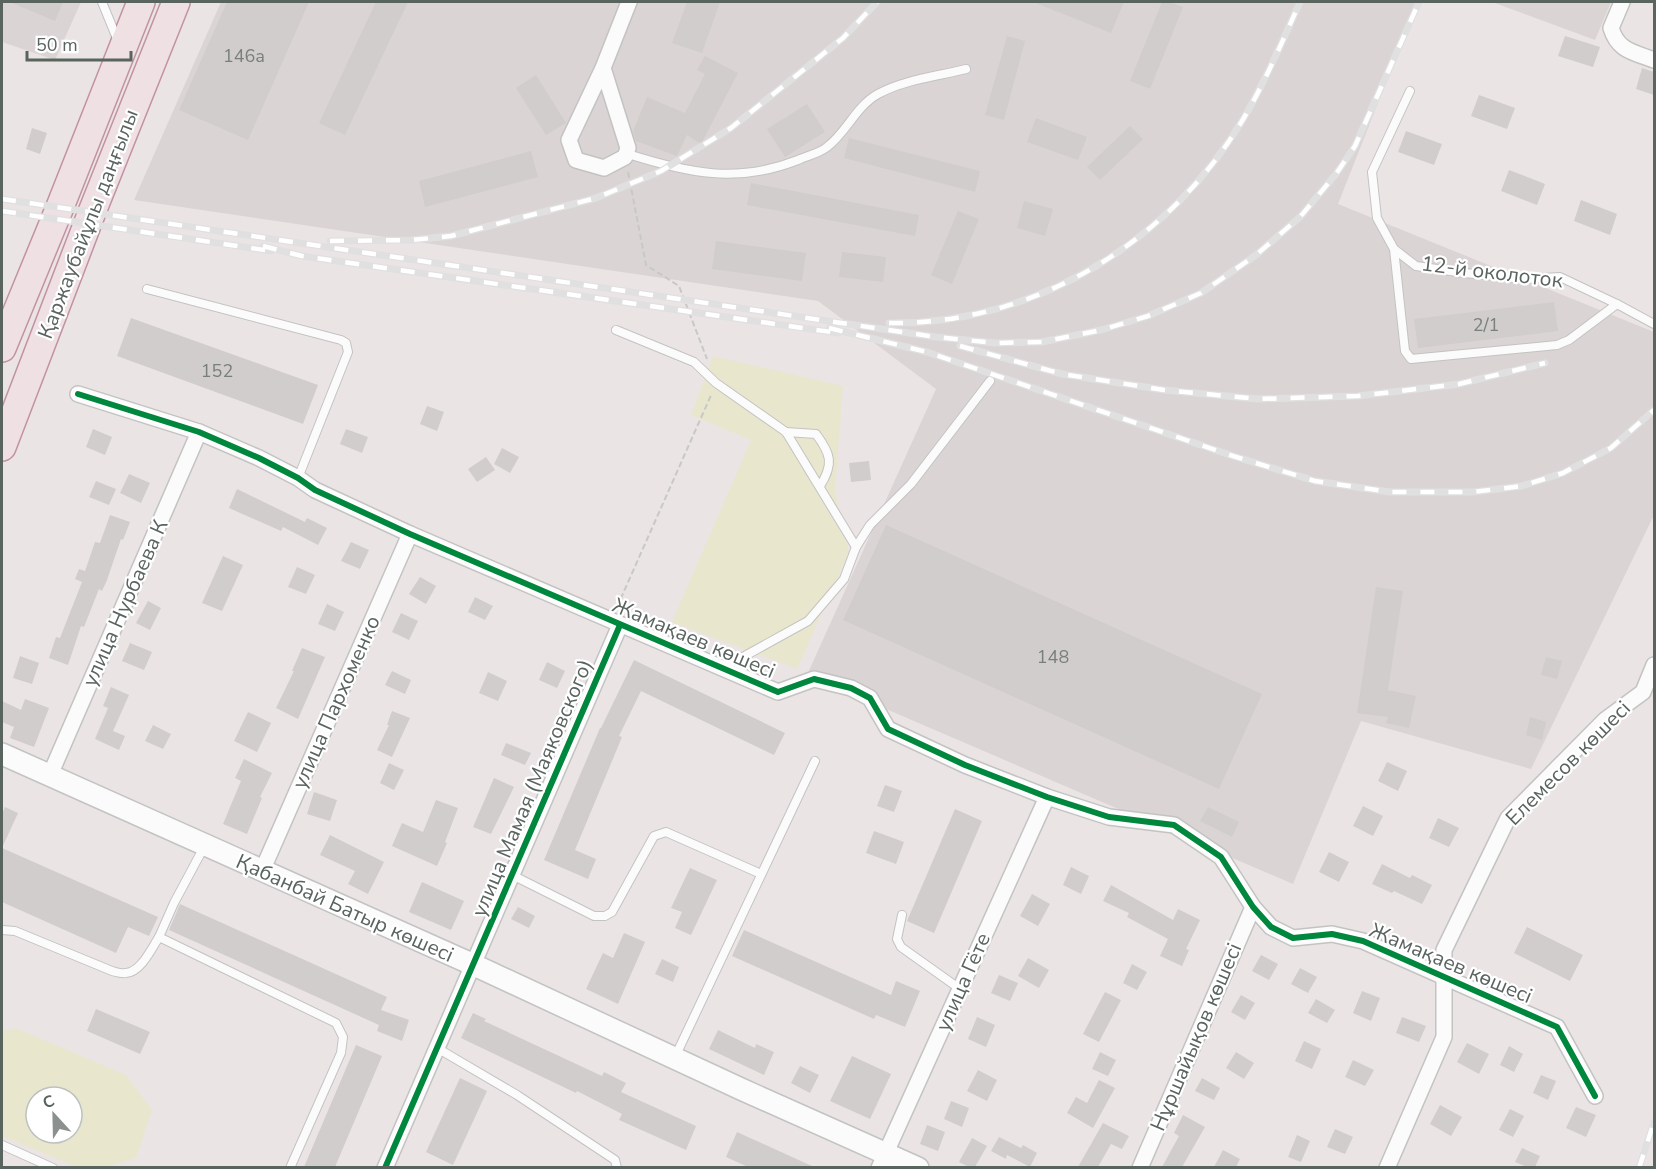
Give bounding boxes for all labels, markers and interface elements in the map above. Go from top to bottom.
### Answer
scale bar [27,24,130,62]
text: 50 m [36,33,78,57]
house number: 146а [223,44,265,68]
street label: Қаржаубайұлы даңғылы [31,105,145,343]
street label: 12-й околоток [1420,249,1565,295]
house number: 2/1 [1473,313,1499,337]
house number: 152 [201,359,233,383]
street label: улица Нурбаева К [76,515,175,691]
street label: Жамақаев көшесі [608,591,780,685]
street label: улица Пархоменко [285,611,387,793]
house number: 148 [1037,645,1069,669]
street label: улица Мамая (Маяковского) [465,655,599,921]
street label: Елемесов көшесі [1500,695,1636,831]
street label: Қабанбай Батыр көшесі [232,847,458,969]
street label: Жамақаев көшесі [1365,916,1537,1010]
street label: улица Гёте [929,928,997,1036]
street label: Нұршайықов көшесі [1144,939,1248,1135]
north arrow [24,1085,84,1145]
text: С [40,1090,58,1114]

